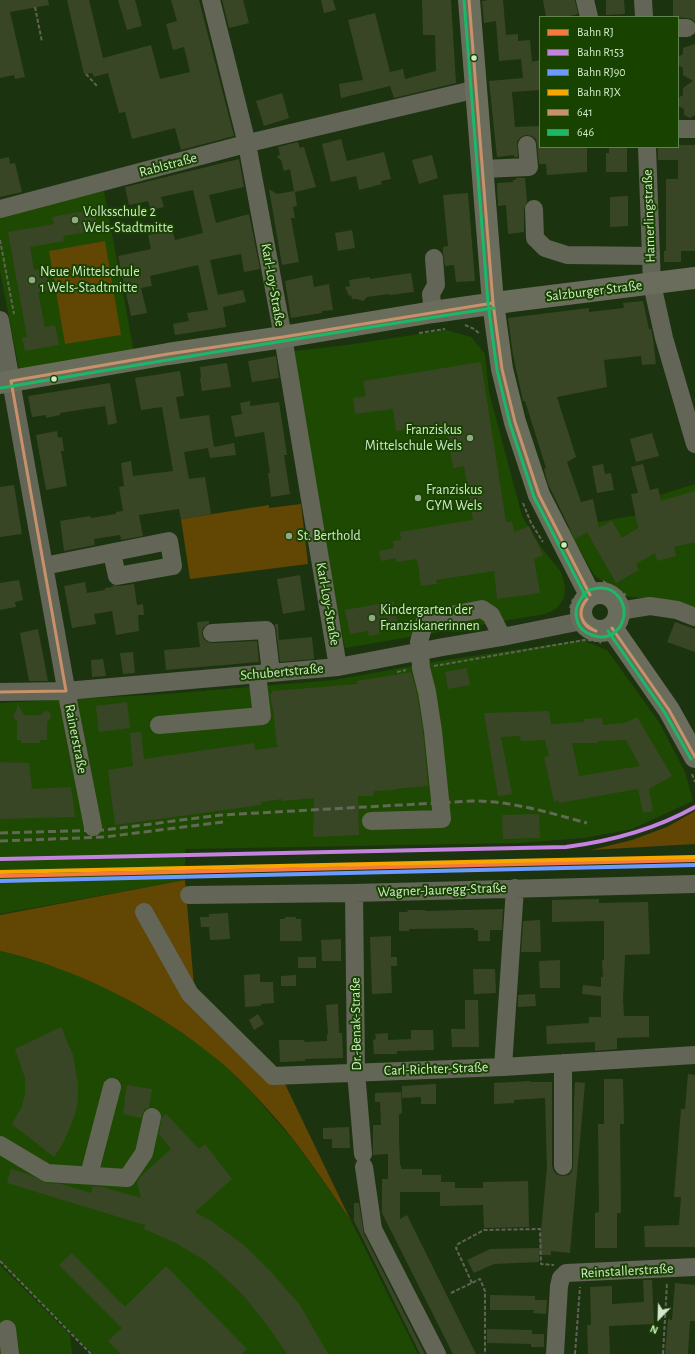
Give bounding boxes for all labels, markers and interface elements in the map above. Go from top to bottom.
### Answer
legend [539,16,679,148]
text: Bahn RJ [577,26,614,38]
text: Bahn R153 [577,46,624,58]
unlabelled marker [469,53,479,63]
text: Bahn RJ90 [577,66,626,78]
text: Bahn RJX [577,86,621,98]
text: 641 [577,106,593,118]
text: 646 [577,126,594,138]
street label: Rablstraße [137,149,199,181]
street label: Hamerlingstraße [639,169,659,263]
place label: Volksschule 2 Wels-Stadtmitte [83,204,173,236]
marker: Volksschule 2 Wels-Stadtmitte [70,215,80,225]
street label: Karl-Loy-Straße [257,242,289,328]
place label: Neue Mittelschule 1 Wels-Stadtmitte [40,264,140,296]
marker: Neue Mittelschule 1 Wels-Stadtmitte [27,275,37,285]
street label: Salzburger Straße [545,277,643,305]
unlabelled marker [49,374,59,384]
place label: Franziskus Mittelschule Wels [365,422,462,454]
marker: Franziskus Mittelschule Wels [465,433,475,443]
place label: Franziskus GYM Wels [426,482,483,514]
marker: Franziskus GYM Wels [413,493,423,503]
place label: St. Berthold [297,528,361,544]
marker: St. Berthold [284,531,294,541]
unlabelled marker [559,540,569,550]
street label: Karl-Loy-Straße [312,561,344,647]
place label: Kindergarten der Franziskanerinnen [380,602,480,634]
marker: Kindergarten der Franziskanerinnen [367,613,377,623]
street label: Schubertstraße [240,660,324,684]
street label: Rainerstraße [61,703,91,775]
street label: Wagner-Jauregg-Straße [377,879,507,901]
street label: Dr.-Benak-Straße [347,977,365,1071]
street label: Carl-Richter-Straße [383,1059,489,1079]
street label: Reinstallerstraße [580,1260,674,1282]
north arrow [639,1298,679,1338]
text: N [648,1323,660,1336]

